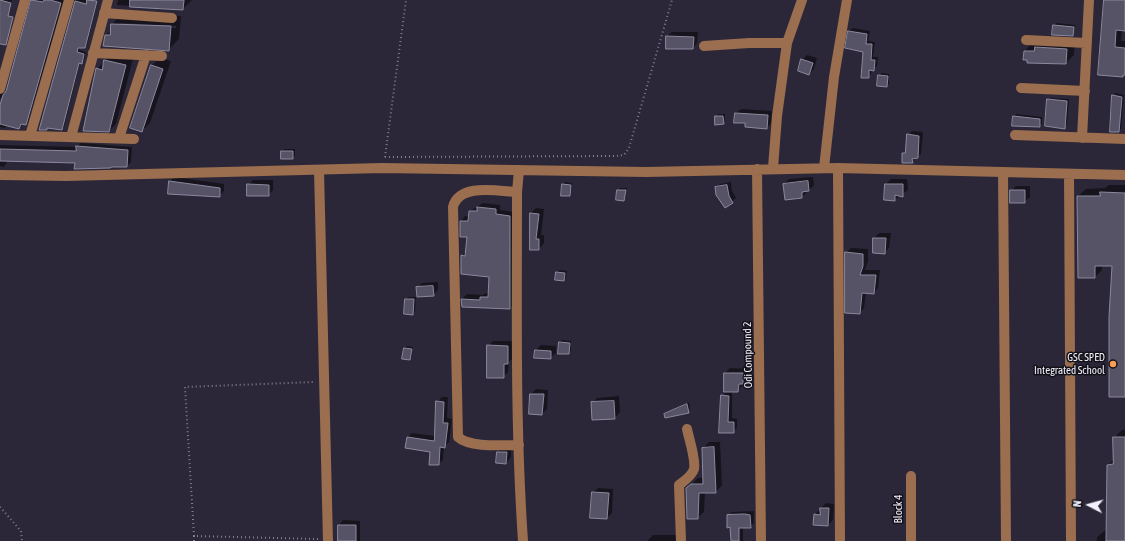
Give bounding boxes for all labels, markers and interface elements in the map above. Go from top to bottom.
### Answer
street label: Odi Compound 2 [741,322,755,388]
place label: GSC SPED Integrated School [1034,351,1105,377]
marker: GSC SPED Integrated School [1108,359,1118,369]
north arrow [1069,485,1109,525]
street label: Block 4 [892,495,906,523]
text: N [1071,500,1083,508]

